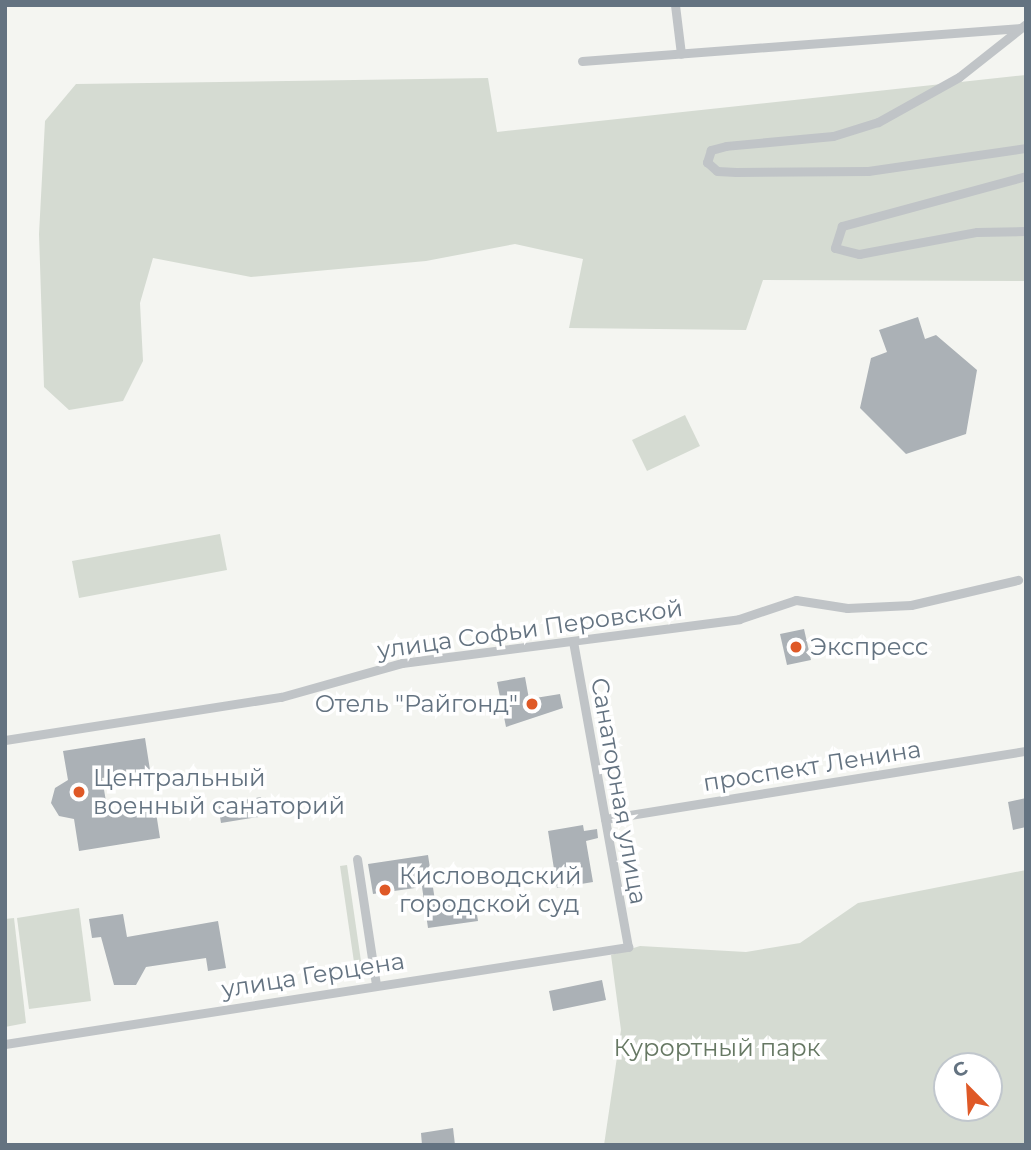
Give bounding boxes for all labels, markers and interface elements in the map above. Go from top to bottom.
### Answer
street label: улица Софьи Перовской [375,593,685,665]
place label: Экспресс [810,633,928,661]
marker: Экспресс [788,639,804,655]
street label: Санаторная улица [585,675,653,907]
place label: Отель "Райгонд" [315,690,518,718]
marker: Отель "Райгонд" [524,696,540,712]
street label: проспект Ленина [701,735,923,797]
place label: Центральный военный санаторий [93,764,345,820]
marker: Центральный военный санаторий [71,784,87,800]
place label: Кисловодский городской суд [399,862,582,918]
marker: Кисловодский городской суд [377,882,393,898]
street label: улица Герцена [219,946,407,1004]
park label: Курортный парк [613,1034,821,1062]
north arrow [933,1052,1003,1122]
text: С [949,1056,971,1083]

